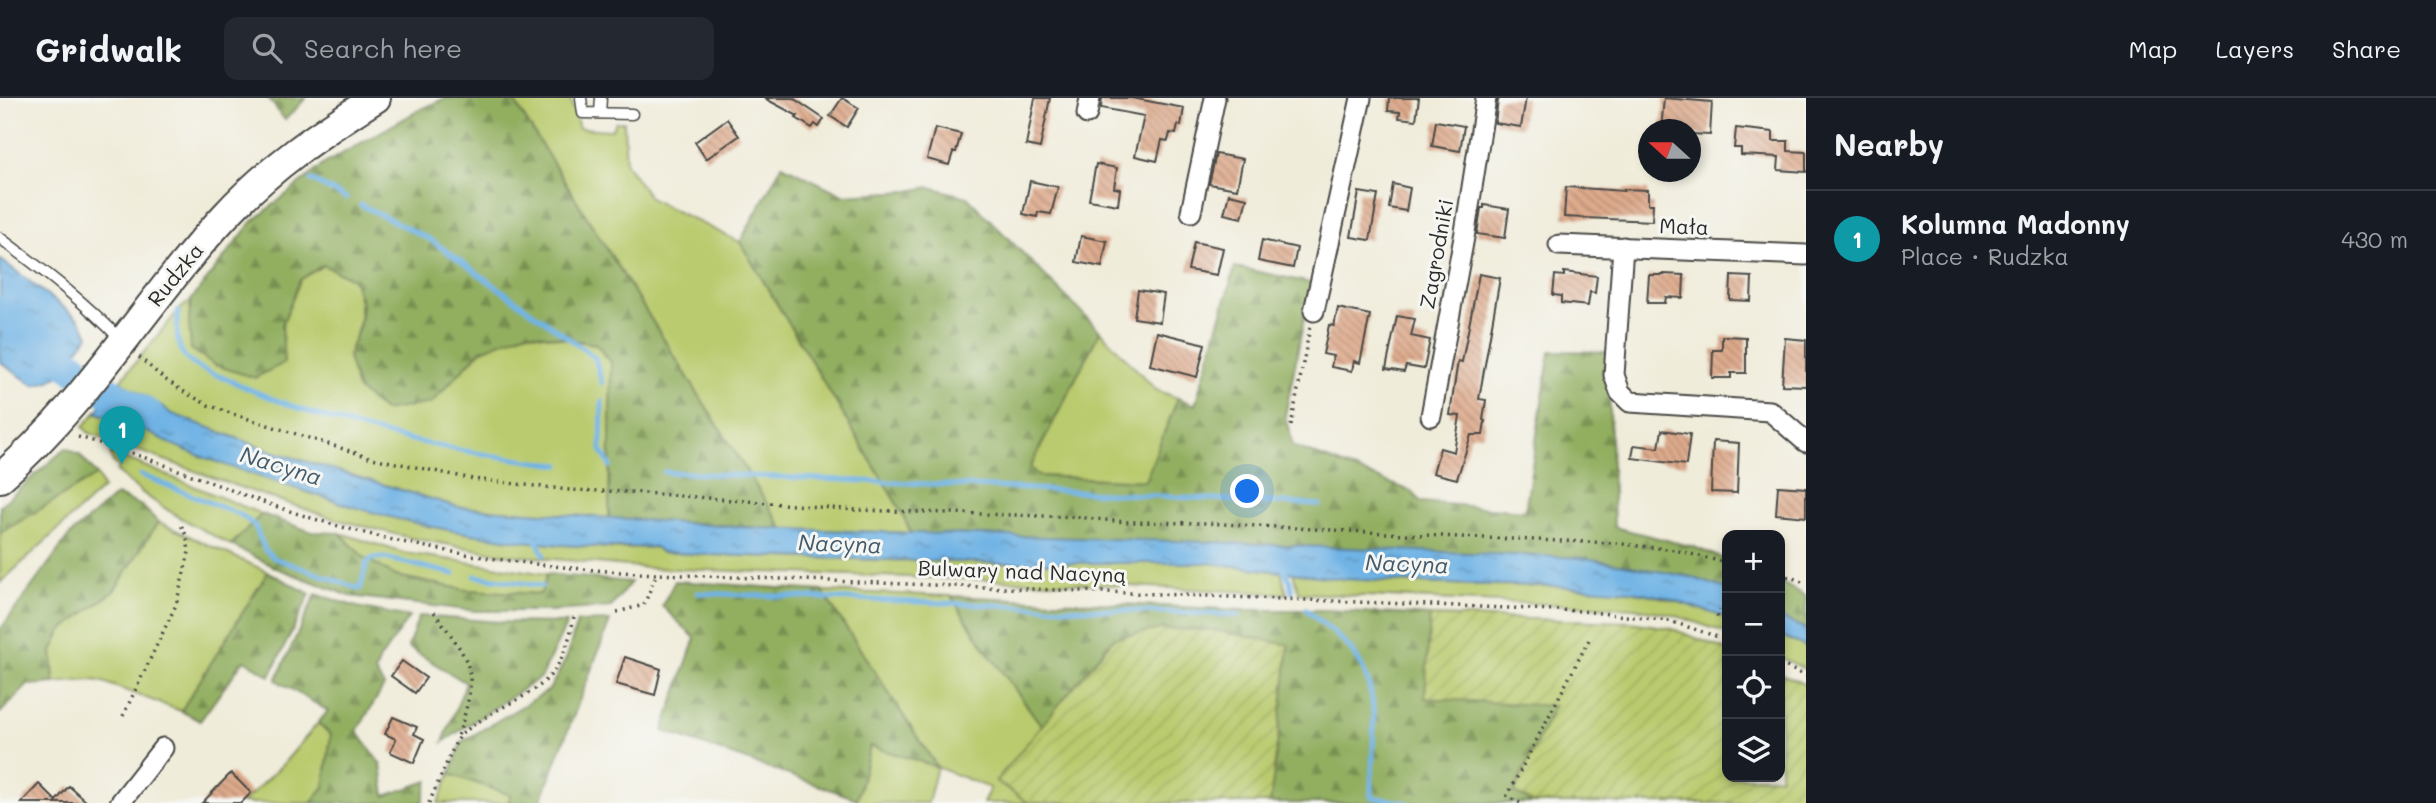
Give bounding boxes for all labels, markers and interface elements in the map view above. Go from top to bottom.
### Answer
search box [224,17,714,80]
text: Gridwalk [35,27,182,70]
icon: search [248,29,286,67]
text: Search here [304,31,462,65]
text: Map [2129,33,2177,64]
text: Layers [2215,33,2294,64]
text: Share [2332,33,2401,64]
north arrow [1638,119,1701,182]
text: Nearby [1834,124,1944,164]
street label: Zagrodniki [1413,197,1458,311]
text: Kolumna Madonny [1901,207,2130,241]
street label: Mała [1659,211,1709,240]
text: 1 [1852,224,1862,254]
text: 430 m [2341,224,2408,254]
street label: Rudzka [141,237,209,311]
text: Place · Rudzka [1901,241,2069,271]
pin: 1 [99,406,145,464]
water label: Nacyna [237,438,326,492]
your location [1230,474,1264,508]
water label: Nacyna [798,527,882,559]
map controls [1722,530,1785,782]
button: + [1722,530,1785,593]
water label: Nacyna [1365,547,1449,579]
street label: Bulwary nad Nacyną [917,553,1127,588]
button: − [1722,593,1785,656]
button: locate [1722,656,1785,719]
button: layers [1722,719,1785,782]

